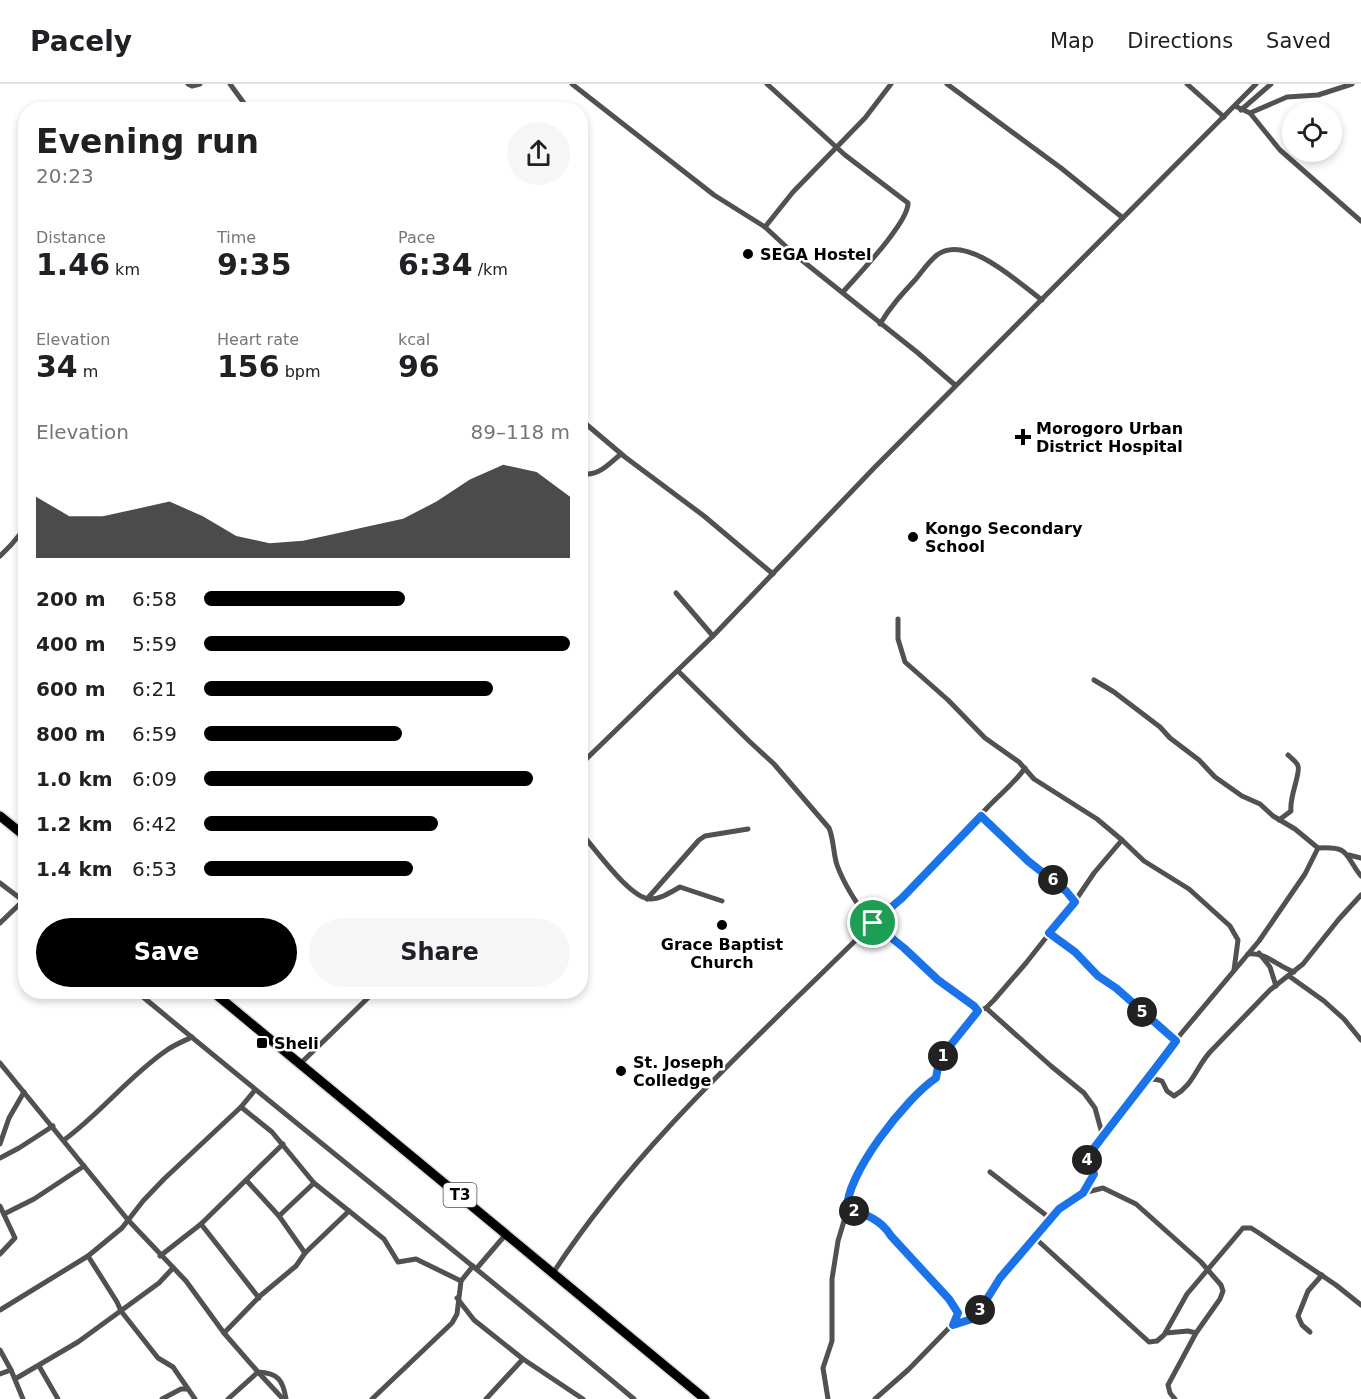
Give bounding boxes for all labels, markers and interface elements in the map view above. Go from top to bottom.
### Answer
text: Pacely [30,25,132,58]
text: Map [1050,29,1094,53]
text: Directions [1127,29,1233,53]
text: Saved [1266,29,1331,53]
map controls [1282,102,1342,162]
button: locate [1282,102,1342,162]
text: Evening run [36,122,259,161]
button: share [507,122,570,185]
text: 20:23 [36,164,94,188]
text: Distance [36,228,106,247]
text: Time [217,228,256,247]
text: Pace [398,228,435,247]
place label: SEGA Hostel [760,245,871,264]
text: 1.46 [36,247,110,282]
text: 9:35 [217,247,292,282]
text: 6:34 [398,247,473,282]
marker: SEGA Hostel [741,247,755,261]
text: km [110,260,140,279]
text: /km [473,260,508,279]
text: Elevation [36,330,110,349]
text: Heart rate [217,330,299,349]
text: kcal [398,330,430,349]
text: 34 [36,349,78,384]
text: 156 [217,349,280,384]
text: 96 [398,349,440,384]
text: m [78,362,98,381]
text: bpm [280,362,321,381]
place label: Morogoro Urban District Hospital [1036,419,1183,456]
text: Elevation [36,420,129,444]
text: 89–118 m [471,420,570,444]
marker: Morogoro Urban District Hospital [1014,428,1032,446]
place label: Kongo Secondary School [925,519,1083,556]
marker: Kongo Secondary School [906,530,920,544]
text: 200 m [36,587,106,611]
text: 6:58 [132,587,177,611]
text: 400 m [36,632,106,656]
text: 5:59 [132,632,177,656]
text: 600 m [36,677,106,701]
text: 6:21 [132,677,177,701]
text: 800 m [36,722,106,746]
text: 6:59 [132,722,177,746]
text: 1.0 km [36,767,113,791]
text: 6:09 [132,767,177,791]
text: 1.2 km [36,812,113,836]
text: 6:42 [132,812,177,836]
text: 1.4 km [36,857,113,881]
text: 6:53 [132,857,177,881]
pin: 6 [1038,865,1068,895]
text: 6 [1047,870,1059,889]
pin [847,897,898,948]
icon: arrive [856,906,889,939]
button: Save [36,918,297,987]
button: Share [309,918,570,987]
marker: Grace Baptist Church [715,918,729,932]
place label: Grace Baptist Church [661,935,784,972]
pin: 5 [1127,997,1157,1027]
text: 5 [1136,1002,1148,1021]
place label: Sheli [274,1034,319,1053]
marker: Sheli [255,1036,269,1050]
pin: 1 [928,1041,958,1071]
text: 1 [937,1046,949,1065]
place label: St. Joseph Colledge [633,1053,724,1090]
marker: St. Joseph Colledge [614,1064,628,1078]
pin: 4 [1072,1145,1102,1175]
text: 4 [1081,1150,1093,1169]
road number: T3 [444,1183,476,1207]
pin: 2 [839,1196,869,1226]
text: 2 [848,1201,860,1220]
pin: 3 [965,1295,995,1325]
text: 3 [974,1300,986,1319]

